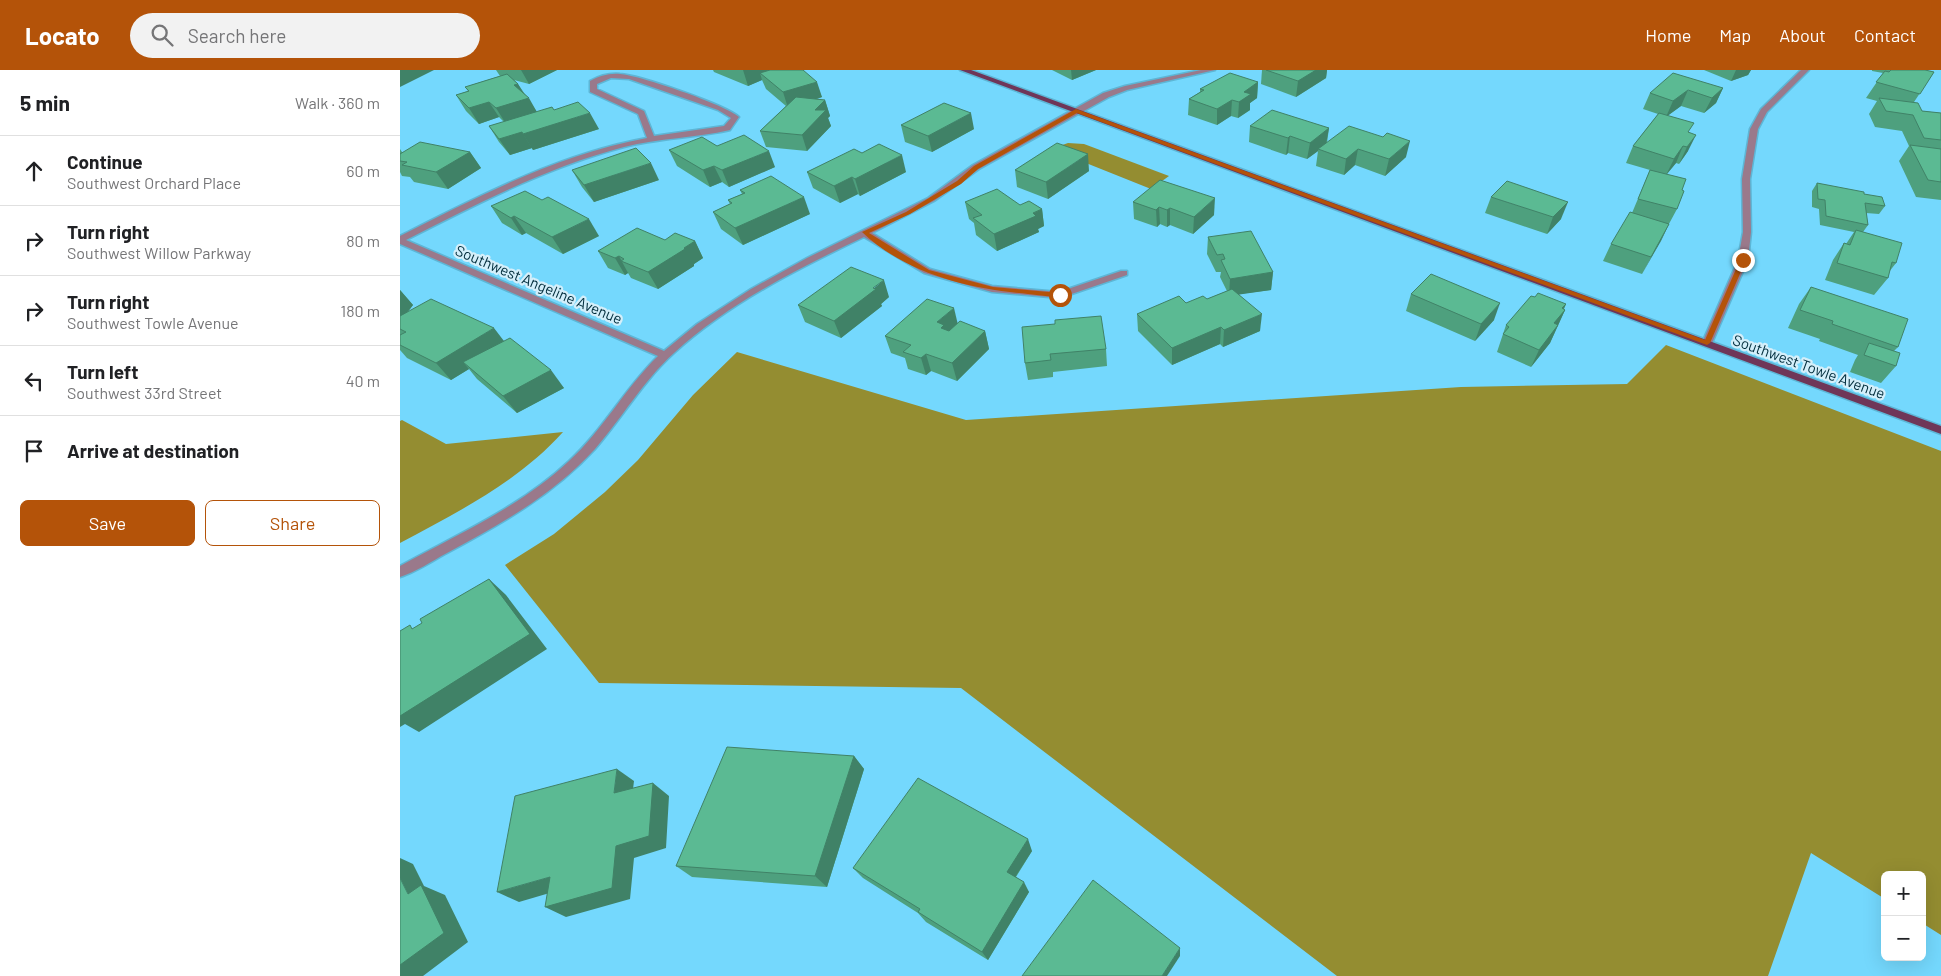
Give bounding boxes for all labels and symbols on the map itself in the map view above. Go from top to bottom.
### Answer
street label: Southwest Angeline Avenue [453,241,625,327]
route end [1732,249,1755,272]
route start [1049,284,1072,307]
street label: Southwest Towle Avenue [1730,330,1888,402]

